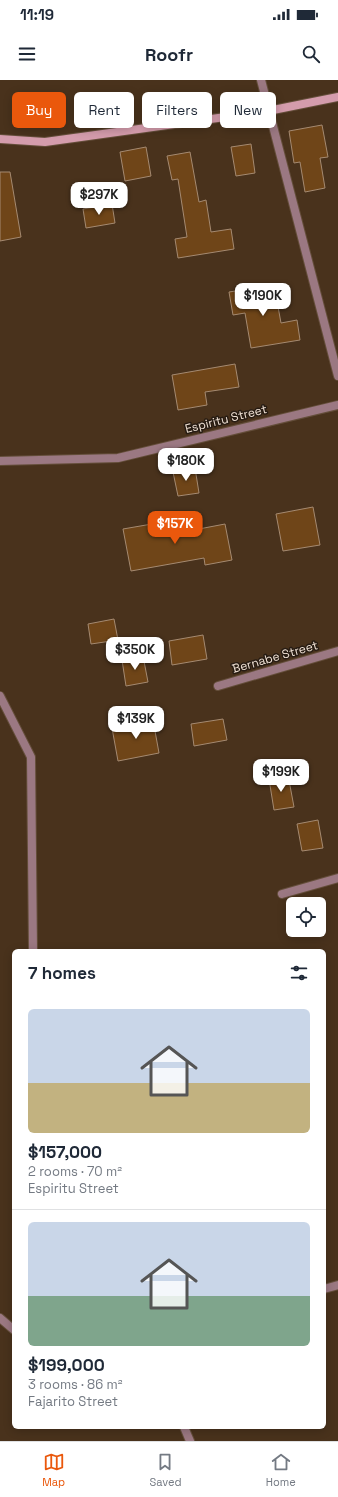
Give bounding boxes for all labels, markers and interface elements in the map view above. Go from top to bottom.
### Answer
text: 11:19 [20,5,54,24]
icon: menu [16,43,38,65]
text: Roofr [145,43,193,66]
icon: search [300,43,322,65]
chip: Buy [12,92,66,128]
chip: Rent [74,92,134,128]
chip: Filters [142,92,212,128]
chip: New [220,92,276,128]
pin: $297K [71,182,127,216]
text: $297K [80,186,118,203]
pin: $190K [235,283,291,317]
text: $190K [244,287,282,304]
street label: Espiritu Street [183,401,269,437]
pin: $180K [158,448,214,482]
text: $180K [167,452,205,469]
pin: $157K [147,511,203,545]
text: $157K [157,515,193,532]
pin: $350K [107,637,163,671]
street label: Bernabe Street [230,637,320,677]
text: $350K [115,641,155,658]
pin: $139K [108,706,164,740]
text: $139K [117,710,155,727]
pin: $199K [253,759,309,793]
text: $199K [262,763,300,780]
map controls [286,897,326,937]
button: locate [286,897,326,937]
text: 7 homes [28,962,96,984]
icon: filters [288,962,310,984]
icon: home [133,1035,205,1107]
text: $157,000 [28,1141,102,1163]
text: 2 rooms · 70 m² [28,1163,122,1180]
text: Espiritu Street [28,1180,119,1197]
icon: home [133,1248,205,1320]
text: $199,000 [28,1354,105,1376]
text: 3 rooms · 86 m² [28,1376,122,1393]
text: Fajarito Street [28,1393,118,1410]
tab: Map [42,1451,65,1489]
tab: Saved [149,1451,182,1489]
tab: Home [266,1451,296,1489]

